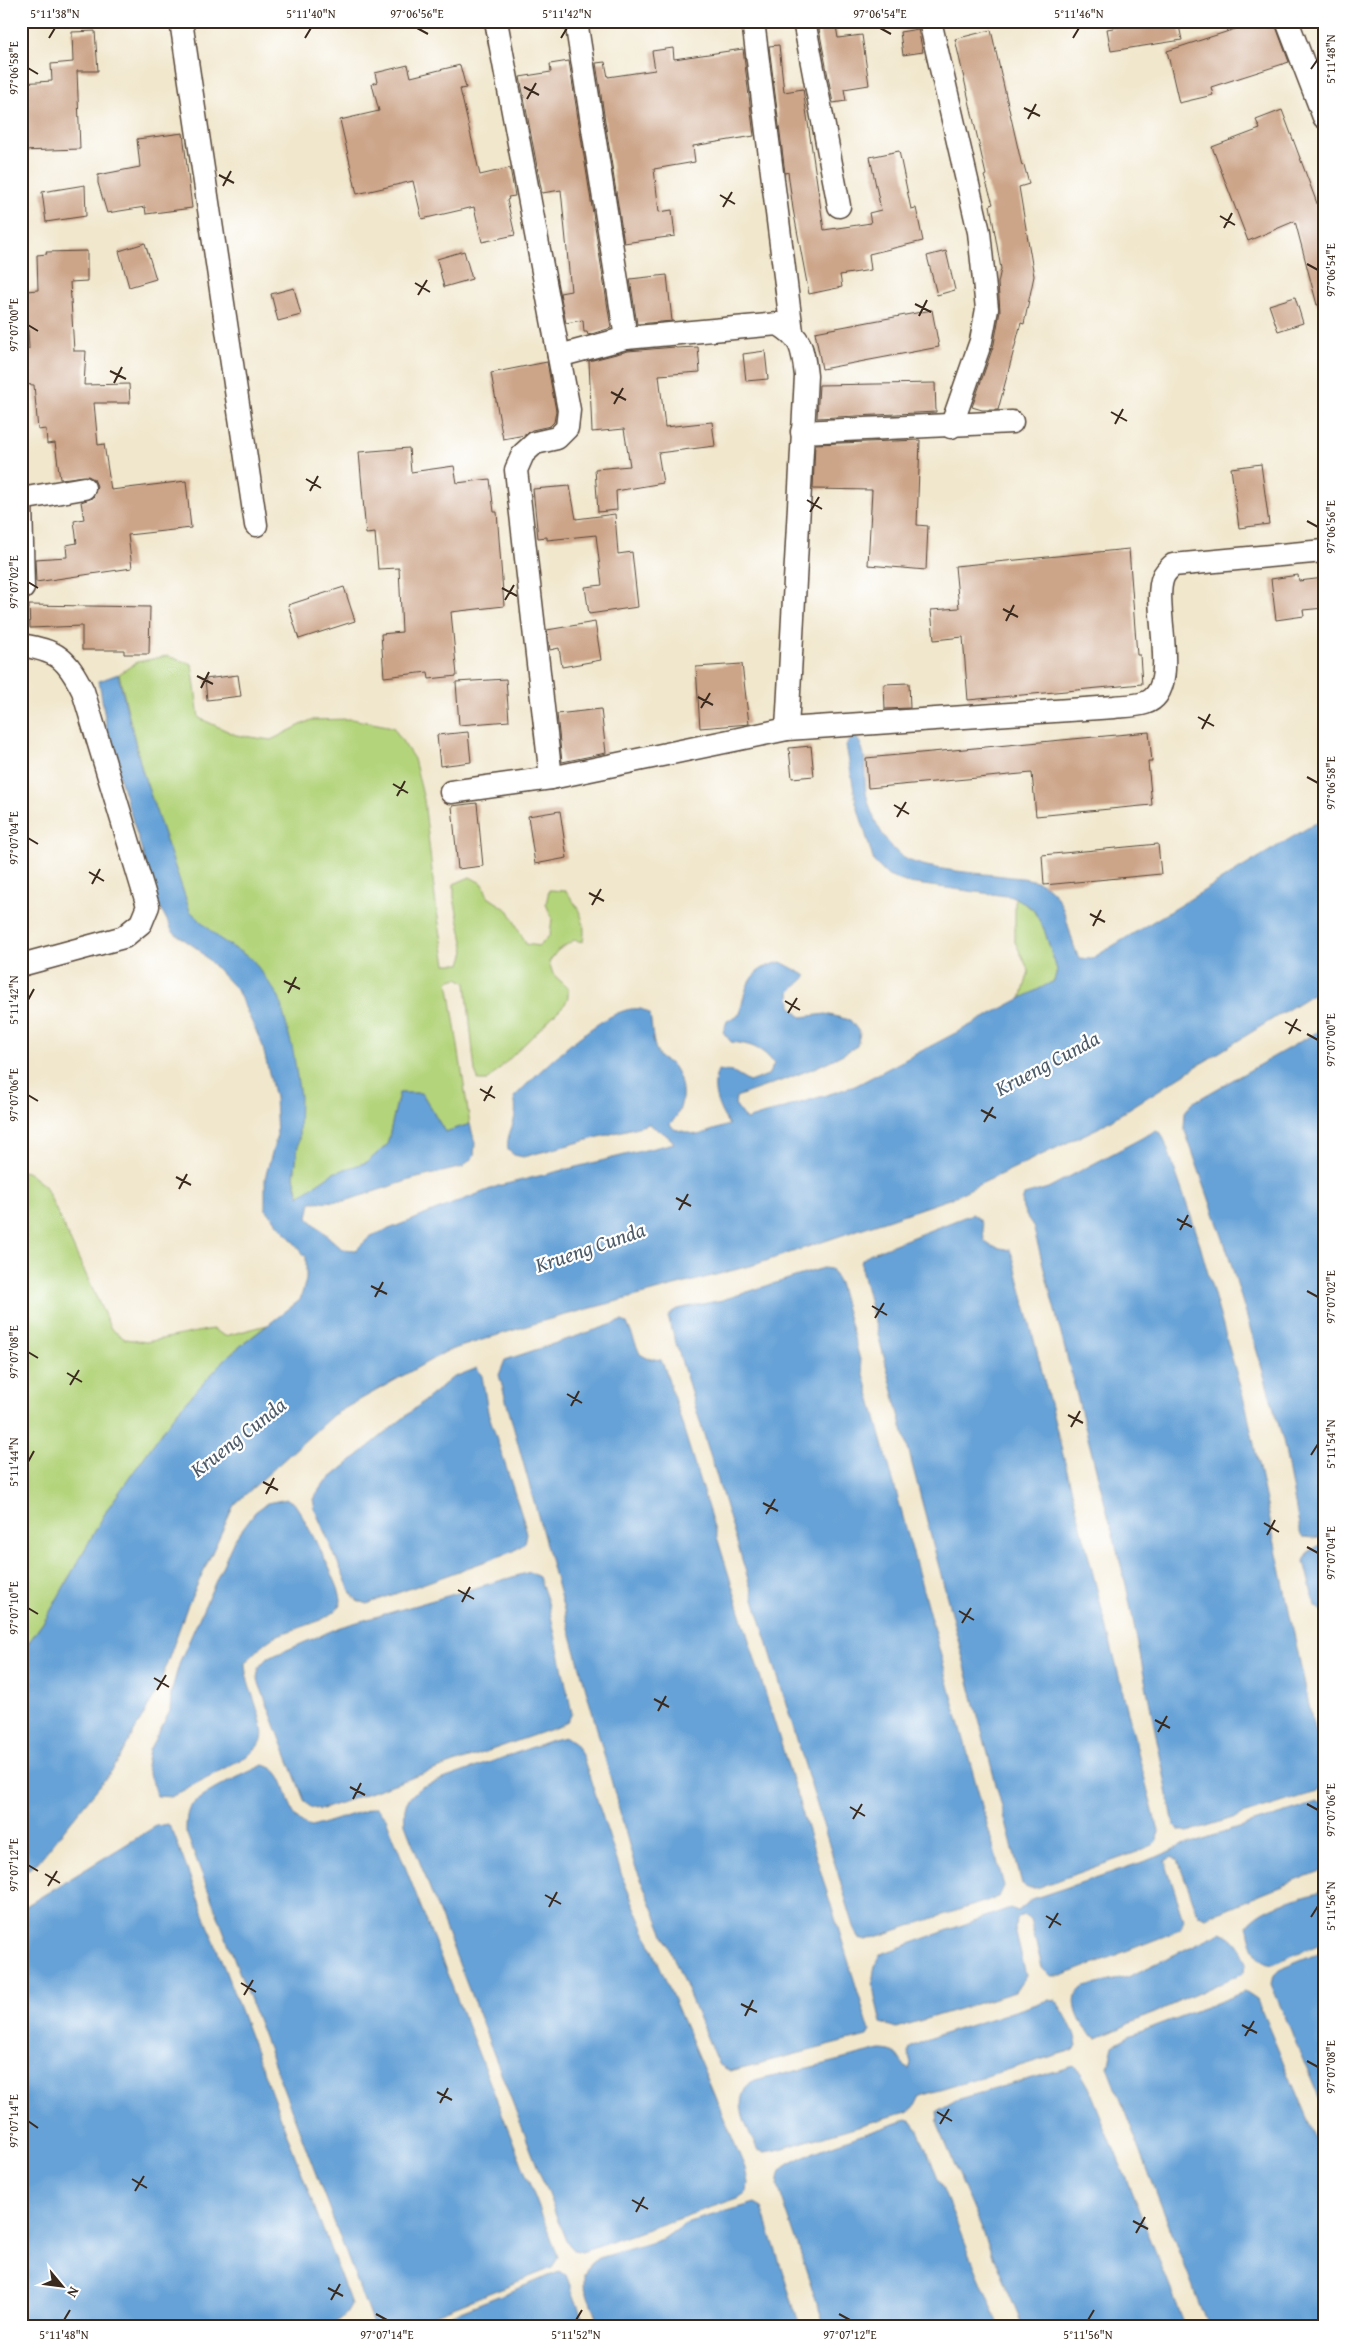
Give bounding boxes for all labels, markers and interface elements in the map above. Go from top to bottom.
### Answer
text: 5°11'38"N [30,5,80,22]
text: 5°11'40"N [286,5,336,22]
text: 97°06'56"E [390,5,444,22]
text: 5°11'42"N [542,5,592,22]
text: 97°06'54"E [853,5,907,22]
text: 5°11'46"N [1054,5,1104,22]
text: 5°11'48"N [1322,34,1339,84]
text: 97°06'58"E [5,41,22,95]
text: 97°06'54"E [1322,243,1339,297]
text: 97°07'00"E [5,298,22,352]
text: 97°06'56"E [1322,500,1339,554]
text: 97°07'02"E [5,555,22,609]
text: 97°06'58"E [1322,756,1339,810]
text: 97°07'04"E [5,811,22,865]
text: 5°11'42"N [5,975,22,1025]
text: 97°07'00"E [1322,1013,1339,1067]
water label: Krueng Cunda [988,1022,1105,1104]
text: 97°07'06"E [5,1068,22,1122]
water label: Krueng Cunda [530,1214,649,1281]
text: 97°07'02"E [1322,1270,1339,1324]
text: 97°07'08"E [5,1325,22,1379]
water label: Krueng Cunda [183,1389,293,1485]
text: 5°11'54"N [1322,1419,1339,1469]
text: 5°11'44"N [5,1437,22,1487]
text: 97°07'04"E [1322,1526,1339,1580]
text: 97°07'10"E [5,1581,22,1635]
text: 97°07'06"E [1322,1783,1339,1837]
text: 97°07'12"E [5,1838,22,1892]
text: 5°11'56"N [1322,1881,1339,1931]
text: 97°07'08"E [1322,2040,1339,2094]
text: 97°07'14"E [5,2094,22,2148]
north arrow [38,2260,88,2310]
text: N [62,2283,84,2302]
text: 5°11'48"N [39,2326,89,2343]
text: 97°07'14"E [360,2326,414,2343]
text: 5°11'52"N [551,2326,601,2343]
text: 97°07'12"E [823,2326,877,2343]
text: 5°11'56"N [1063,2326,1113,2343]

